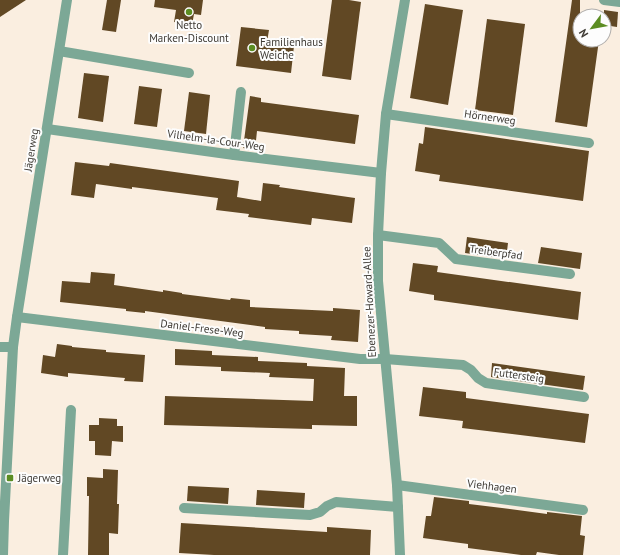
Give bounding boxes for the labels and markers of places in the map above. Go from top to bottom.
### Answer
marker: Netto Marken-Discount [184,7,194,17]
place label: Netto Marken-Discount [149,18,229,45]
place label: Familienhaus Weiche [260,35,323,62]
marker: Familienhaus Weiche [247,43,257,53]
place label: Jägerweg [17,471,61,485]
marker: Jägerweg [5,473,15,483]

